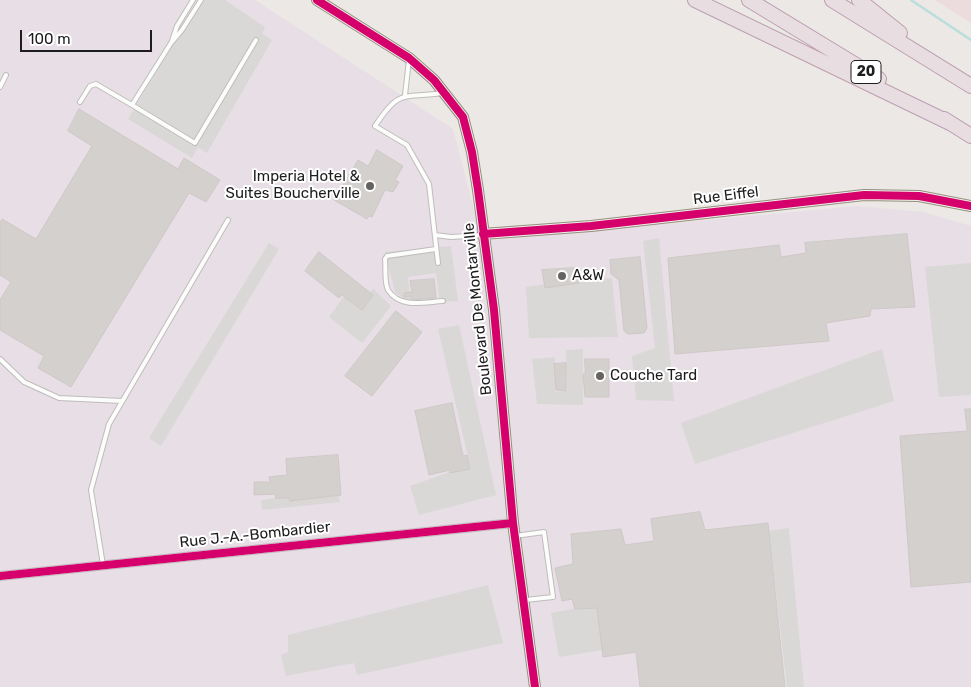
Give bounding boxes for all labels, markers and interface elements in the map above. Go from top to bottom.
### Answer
scale bar [22,20,155,52]
text: 100 m [28,30,70,48]
road number: 20 [851,61,881,84]
place label: Imperia Hotel & Suites Boucherville [226,168,360,203]
marker: Imperia Hotel & Suites Boucherville [364,180,376,192]
street label: Rue Eiffel [692,183,760,209]
street label: Boulevard De Montarville [460,222,496,396]
place label: A&W [572,267,604,285]
marker: A&W [556,270,568,282]
place label: Couche Tard [610,367,697,385]
marker: Couche Tard [594,370,606,382]
street label: Rue J.-A.-Bombardier [179,518,331,552]

